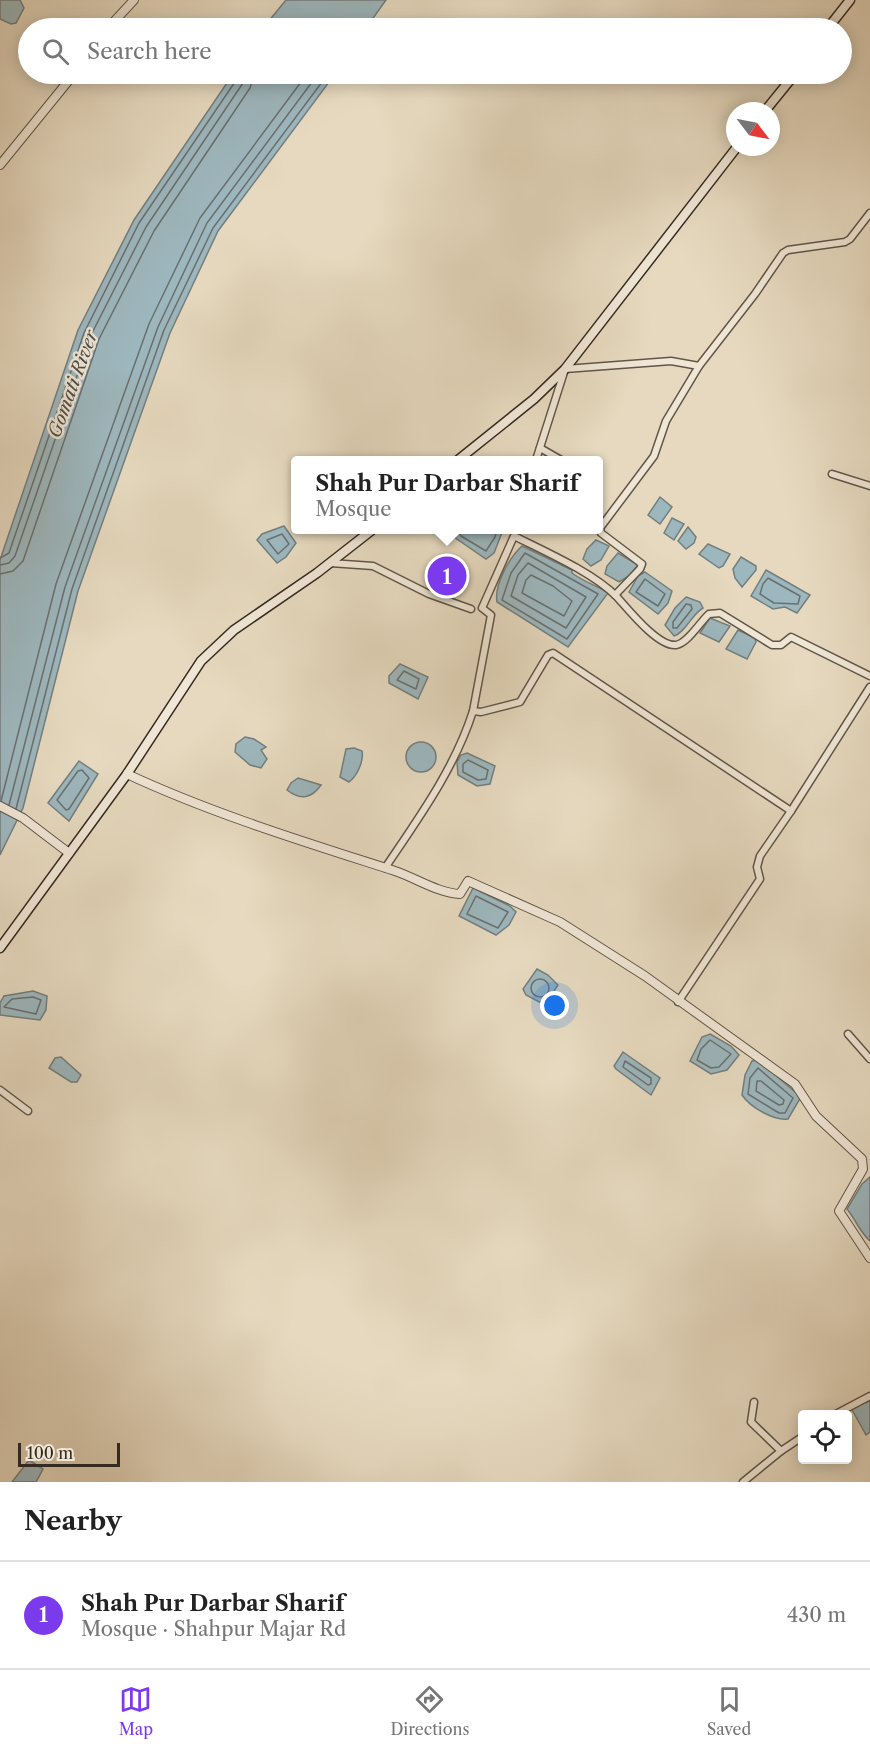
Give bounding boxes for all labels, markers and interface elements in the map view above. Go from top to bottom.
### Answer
search box [18,18,852,84]
icon: search [39,35,72,68]
text: Search here [87,38,212,65]
north arrow [726,102,780,156]
water label: Gomati River [43,326,103,441]
popup [291,456,603,534]
text: Shah Pur Darbar Sharif [315,470,579,497]
text: Mosque [315,497,392,521]
pin: 1 [428,554,466,598]
your location [540,991,569,1020]
map controls [798,1410,852,1464]
button: locate [798,1410,852,1464]
scale bar [18,1440,120,1468]
text: 100 m [27,1443,73,1463]
text: Nearby [24,1505,122,1537]
text: Shah Pur Darbar Sharif [81,1590,344,1617]
text: 1 [39,1603,48,1627]
text: 430 m [787,1603,846,1627]
text: Mosque · Shahpur Majar Rd [81,1617,346,1641]
tab: Map [119,1683,153,1739]
tab: Directions [390,1683,469,1739]
tab: Saved [707,1683,751,1739]

